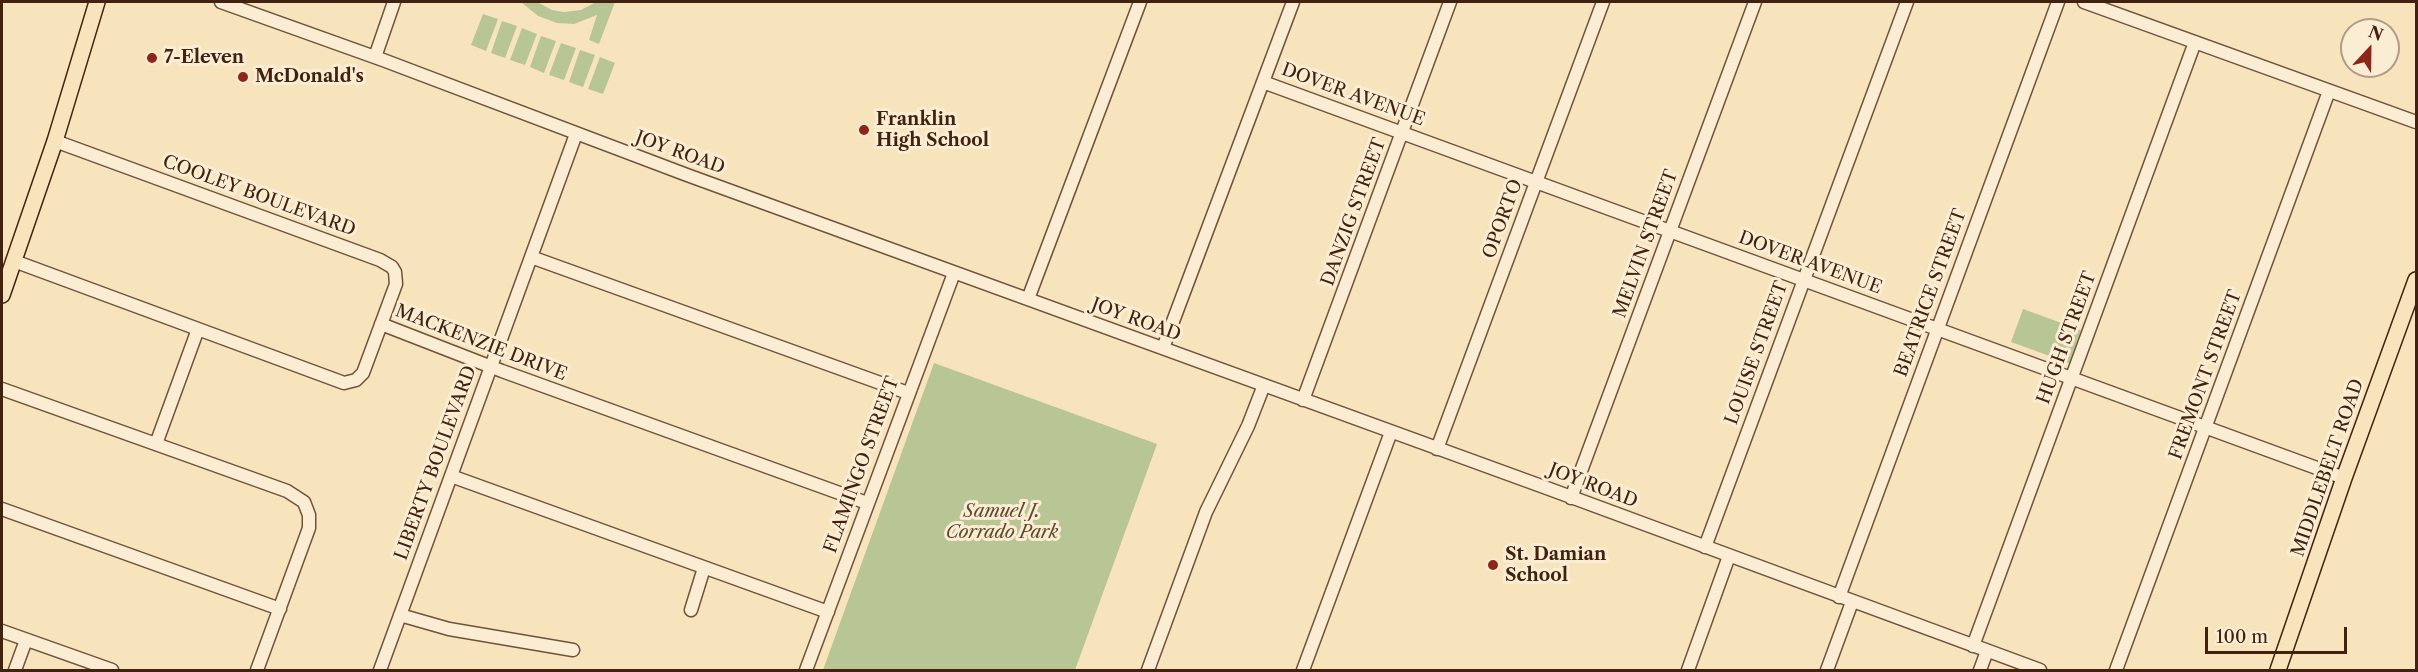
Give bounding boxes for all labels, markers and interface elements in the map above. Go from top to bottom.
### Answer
north arrow [2340,18,2400,78]
text: N [2366,21,2386,45]
place label: 7-Eleven [164,47,244,69]
marker: 7-Eleven [145,51,159,65]
street label: DOVER AVENUE [1278,59,1428,131]
place label: McDonald's [255,66,364,88]
marker: McDonald's [236,70,250,84]
place label: Franklin High School [876,109,989,152]
marker: Franklin High School [857,123,871,137]
street label: JOY ROAD [632,127,728,179]
street label: DANZIG STREET [1317,135,1391,289]
street label: COOLEY BOULEVARD [160,151,358,241]
street label: MELVIN STREET [1609,167,1683,321]
street label: OPORTO [1479,176,1527,262]
street label: BEATRICE STREET [1891,206,1971,380]
street label: DOVER AVENUE [1735,227,1885,299]
street label: HUGH STREET [2033,269,2101,407]
street label: LOUISE STREET [1721,278,1793,428]
street label: FREMONT STREET [2165,287,2247,463]
street label: JOY ROAD [1088,294,1184,346]
street label: MACKENZIE DRIVE [392,300,570,386]
street label: LIBERTY BOULEVARD [391,363,481,563]
street label: FLAMINGO STREET [820,374,904,556]
street label: MIDDLEBELT ROAD [2287,376,2369,560]
street label: JOY ROAD [1546,459,1640,513]
park label: Samuel J. Corrado Park [946,501,1058,544]
place label: St. Damian School [1505,544,1606,586]
marker: St. Damian School [1486,558,1500,572]
scale bar [2208,615,2350,653]
text: 100 m [2216,626,2268,648]

